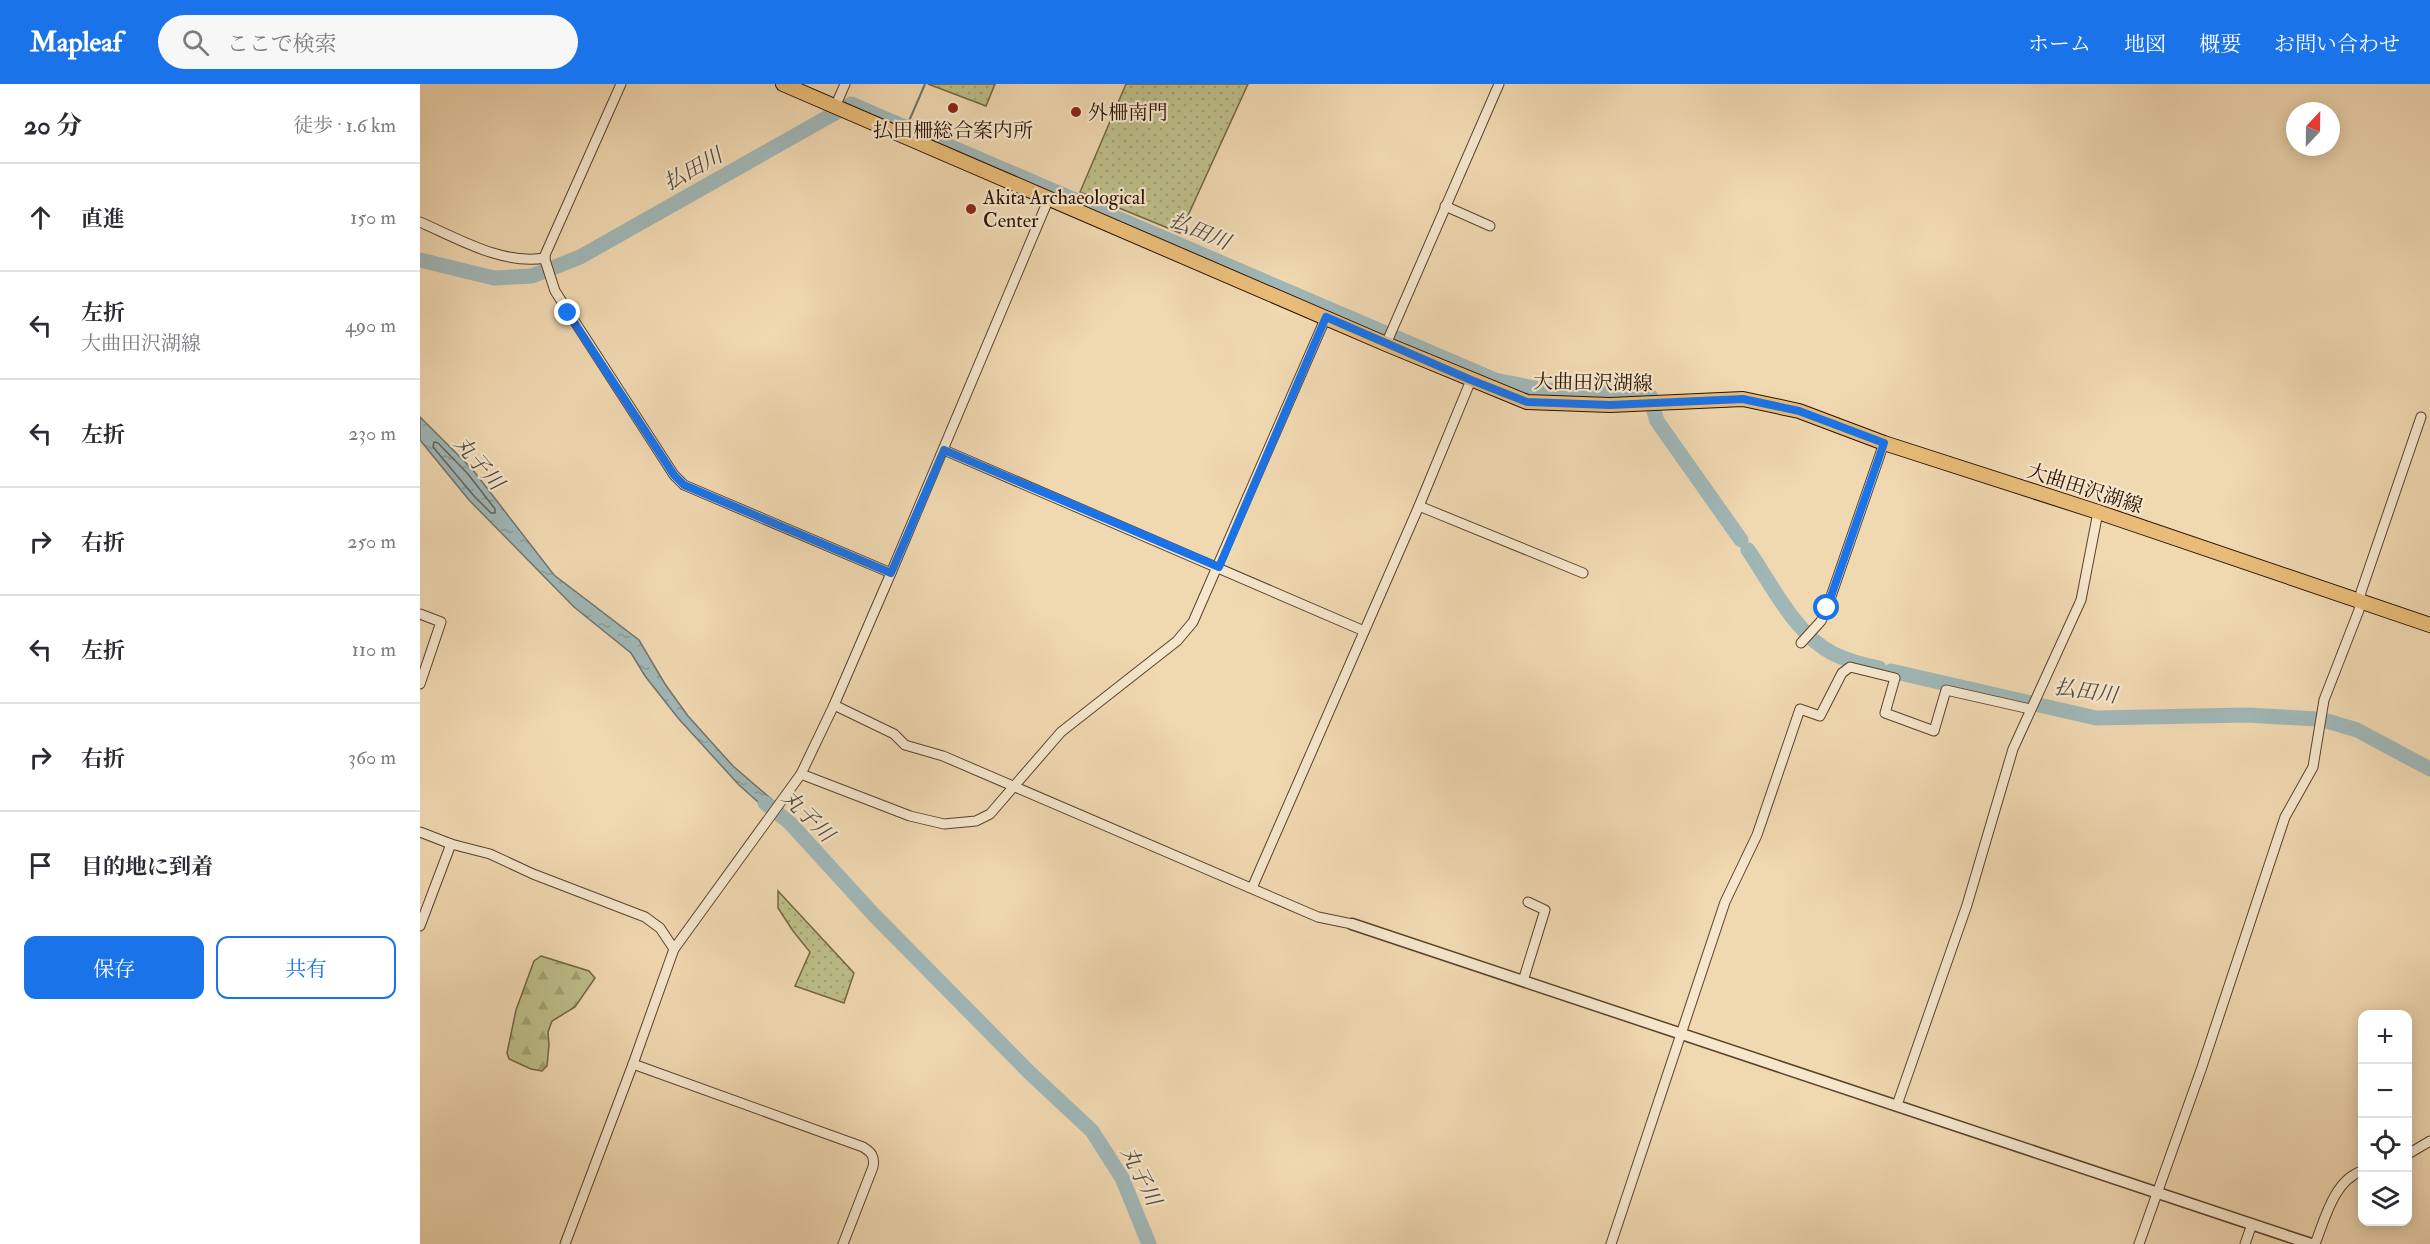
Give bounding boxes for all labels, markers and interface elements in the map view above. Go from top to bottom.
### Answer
search box [158,15,578,69]
text: Mapleaf [30,25,122,60]
icon: search [179,26,212,59]
text: ここで検索 [227,30,337,58]
text: ホーム [2028,31,2091,58]
text: 地図 [2124,31,2166,58]
text: 概要 [2199,31,2241,58]
text: お問い合わせ [2274,31,2400,58]
place label: 外柵南門 [1088,100,1168,125]
marker: 払田柵総合案内所 [946,101,960,115]
north arrow [2286,102,2340,156]
marker: 外柵南門 [1069,105,1083,119]
text: 20 分 [24,110,82,142]
text: 徒歩 · 1.6 km [293,113,396,138]
place label: 払田柵総合案内所 [873,118,1033,143]
water label: 払田川 [659,141,729,197]
place label: Akita Archaeological Center [982,185,1145,233]
icon: ahead [24,201,57,234]
marker: Akita Archaeological Center [964,202,978,216]
text: 直進 [81,205,125,233]
text: 150 m [350,205,396,230]
water label: 払田川 [1166,207,1236,257]
text: 左折 [81,299,125,327]
route end [554,299,580,325]
icon: left [24,309,57,342]
text: 490 m [345,313,396,338]
text: 大曲田沢湖線 [81,331,201,356]
street label: 大曲田沢湖線 [1533,369,1653,396]
icon: left [24,417,57,450]
text: 左折 [81,421,125,449]
text: 230 m [348,421,396,446]
water label: 丸子川 [448,431,511,497]
street label: 大曲田沢湖線 [2024,458,2146,519]
icon: right [24,525,57,558]
text: 右折 [81,529,125,557]
text: 250 m [347,529,396,554]
route start [1813,594,1839,620]
icon: left [24,633,57,666]
text: 左折 [81,637,125,665]
text: 110 m [352,637,396,662]
water label: 払田川 [2053,674,2121,710]
icon: right [24,741,57,774]
text: 右折 [81,745,125,773]
text: 360 m [348,745,396,770]
water label: 丸子川 [776,785,841,850]
icon: arrive [24,849,57,882]
text: 目的地に到着 [81,853,213,881]
button: 保存 [24,936,204,999]
button: 共有 [216,936,396,999]
map controls [2358,1010,2412,1226]
button: + [2358,1010,2412,1064]
button: − [2358,1064,2412,1118]
button: locate [2358,1118,2412,1172]
water label: 丸子川 [1114,1142,1168,1212]
button: layers [2358,1172,2412,1226]

